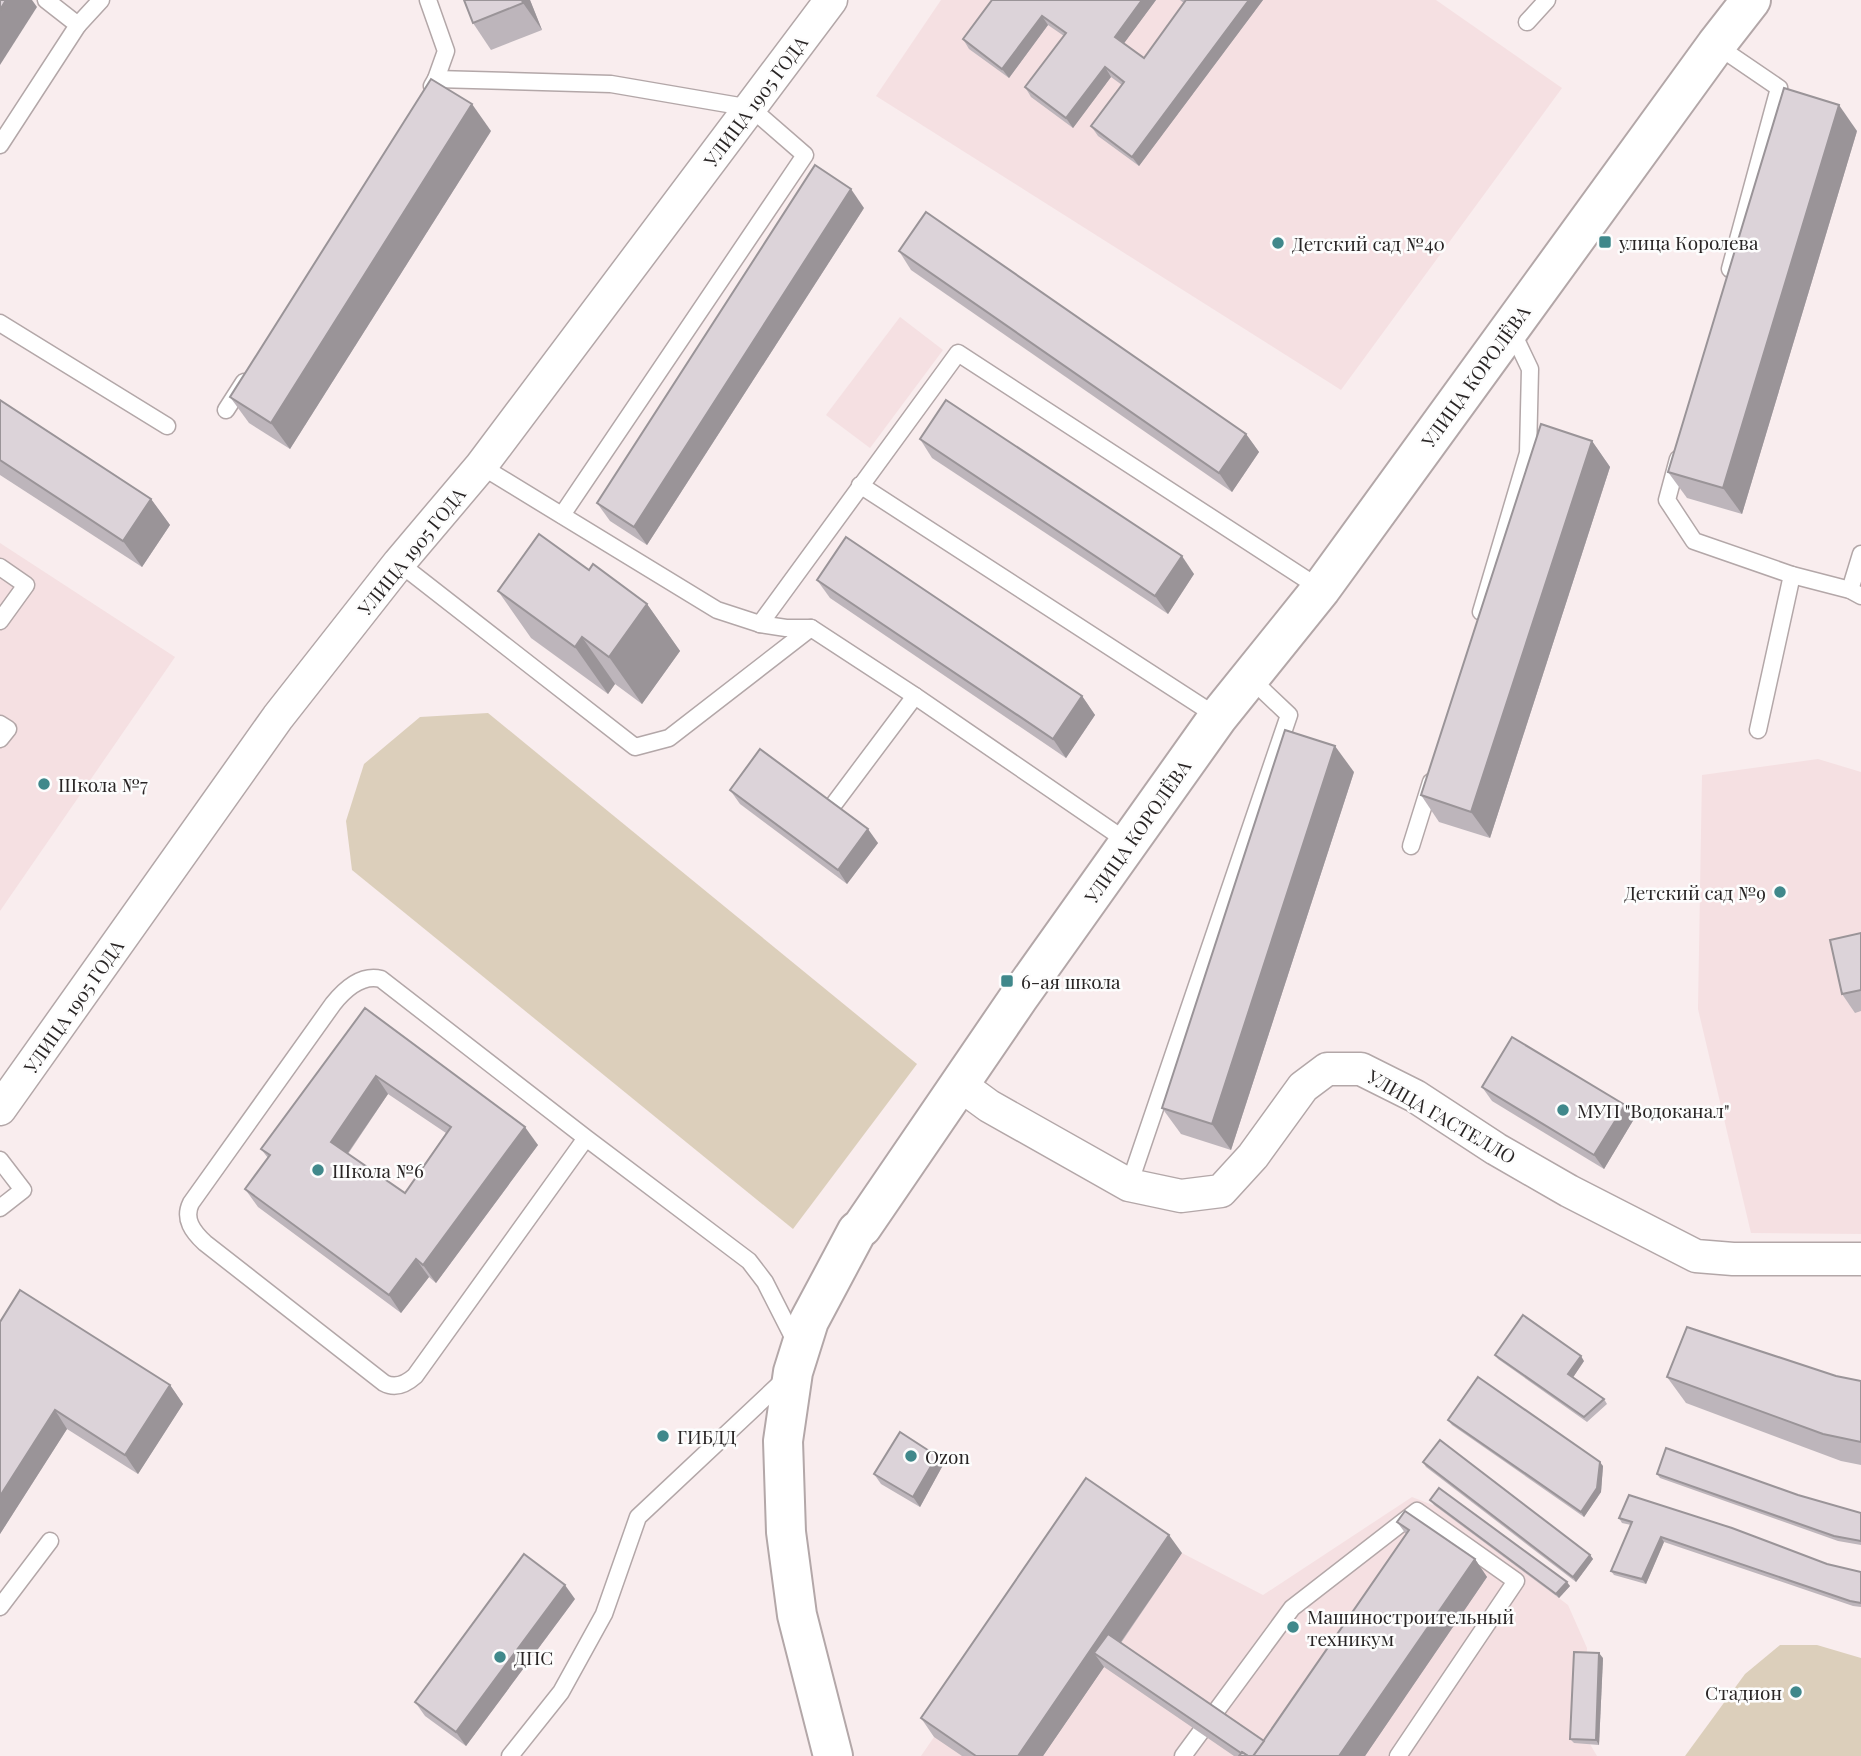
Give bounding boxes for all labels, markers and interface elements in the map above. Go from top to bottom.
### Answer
street label: УЛИЦА 1905 ГОДА [697,29,813,173]
place label: улица Королева [1618,229,1759,255]
place label: Детский сад №40 [1292,230,1445,256]
marker: улица Королева [1597,234,1613,250]
marker: Детский сад №40 [1270,235,1286,251]
street label: УЛИЦА КОРОЛЁВА [1414,299,1536,453]
street label: УЛИЦА 1905 ГОДА [351,481,471,621]
street label: УЛИЦА КОРОЛЁВА [1077,753,1197,909]
place label: Школа №7 [58,771,148,797]
marker: Школа №7 [36,776,52,792]
place label: Детский сад №9 [1624,879,1766,905]
marker: Детский сад №9 [1772,884,1788,900]
street label: УЛИЦА 1905 ГОДА [17,933,129,1079]
place label: 6-ая школа [1021,968,1121,994]
marker: 6-ая школа [999,973,1015,989]
street label: УЛИЦА ГАСТЕЛЛО [1362,1062,1521,1169]
place label: МУП "Водоканал" [1577,1097,1730,1123]
marker: МУП "Водоканал" [1555,1102,1571,1118]
place label: Школа №6 [332,1157,424,1183]
marker: Школа №6 [310,1162,326,1178]
place label: ГИБДД [677,1423,737,1449]
marker: ГИБДД [655,1428,671,1444]
place label: Ozon [925,1443,971,1469]
marker: Ozon [903,1448,919,1464]
place label: Машиностроительный техникум [1307,1603,1514,1651]
marker: Машиностроительный техникум [1285,1619,1301,1635]
place label: ДПС [514,1644,553,1670]
marker: ДПС [492,1649,508,1665]
place label: Стадион [1705,1679,1782,1705]
marker: Стадион [1788,1684,1804,1700]

